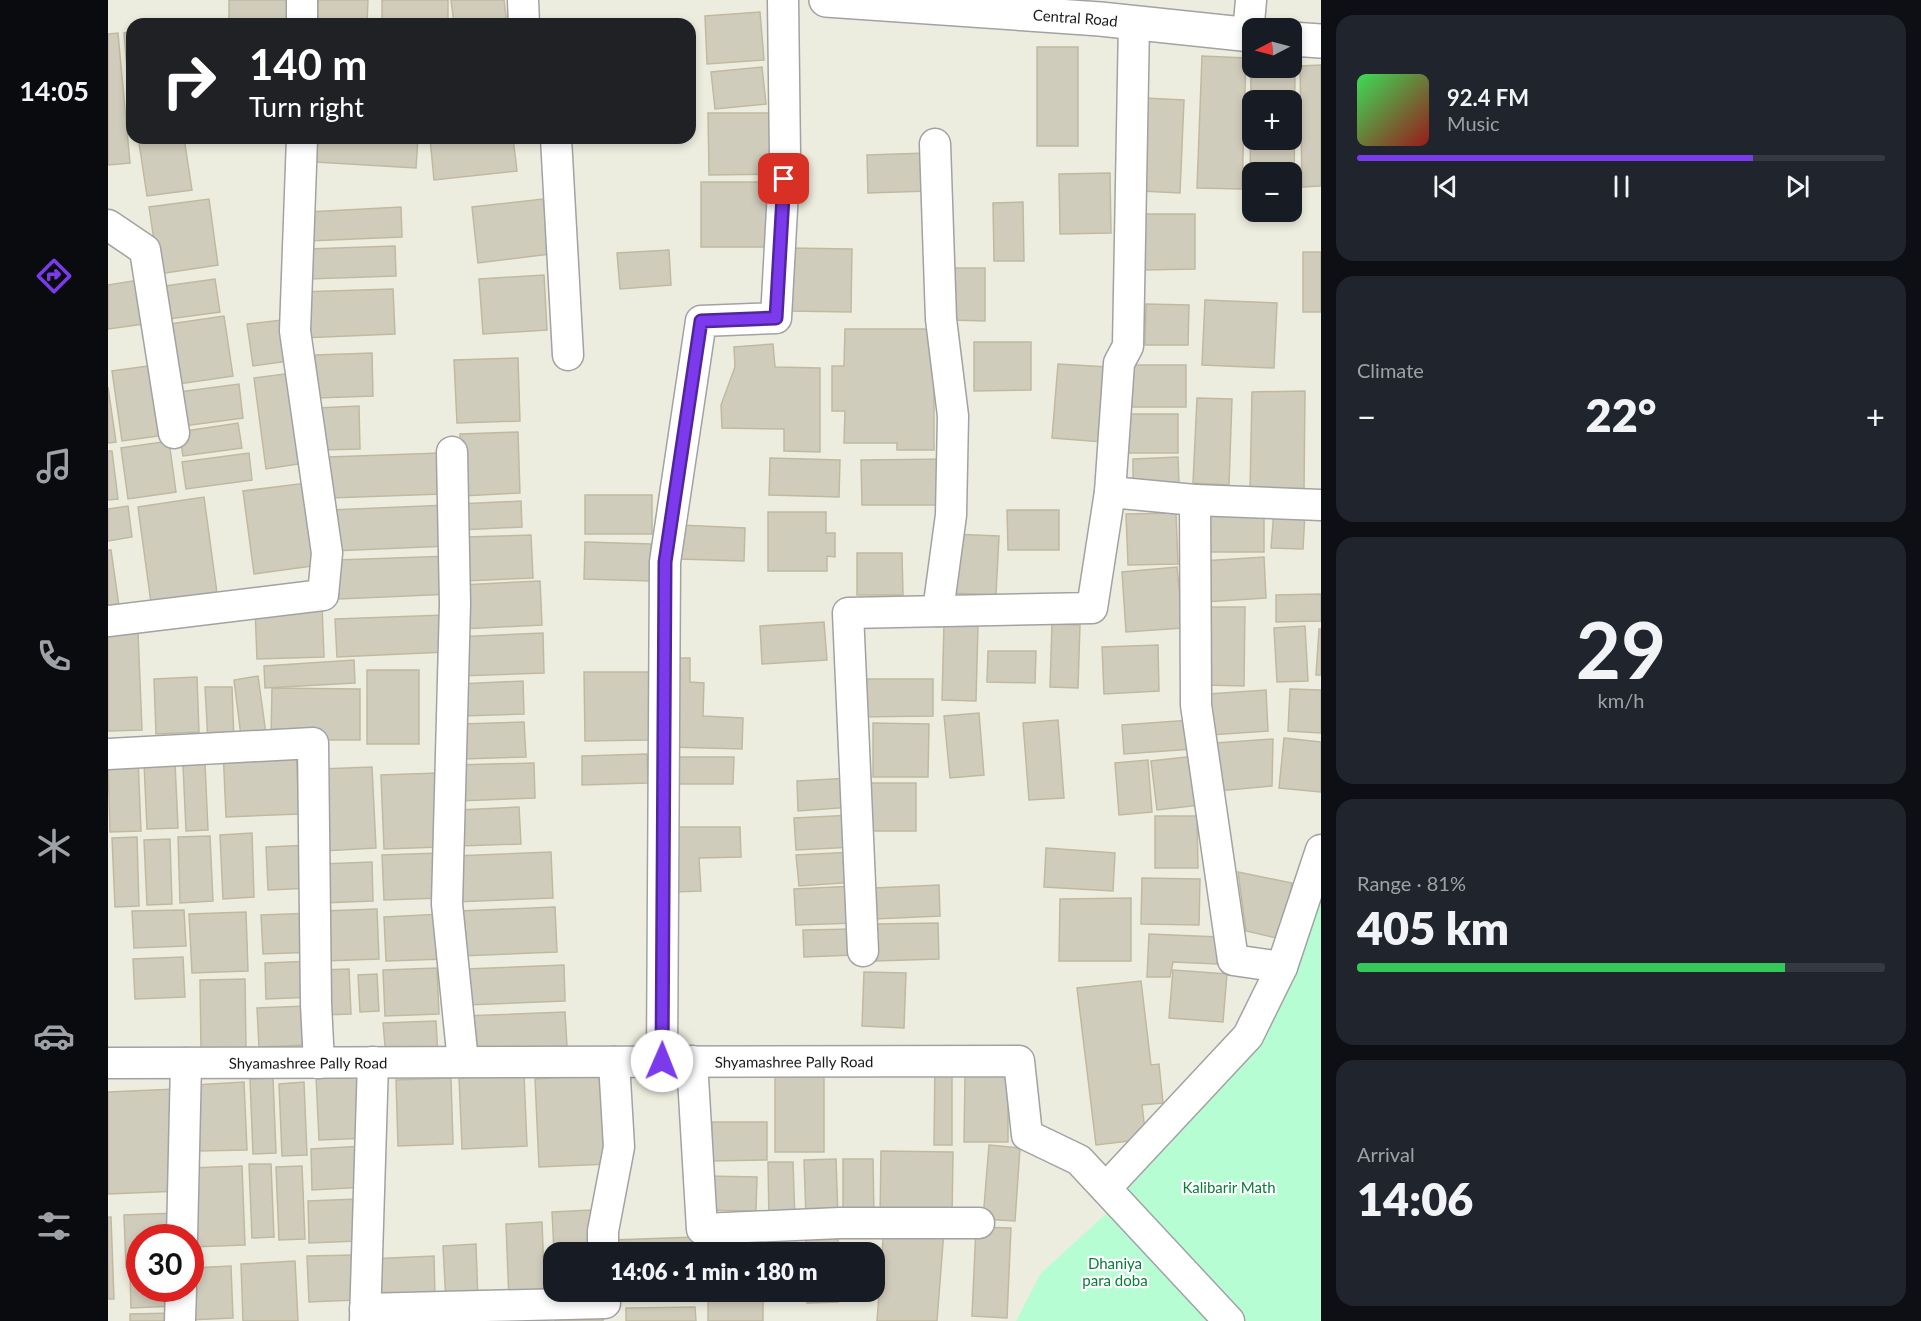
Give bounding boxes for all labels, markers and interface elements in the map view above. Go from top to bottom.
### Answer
street label: Central Road [1032,5,1119,30]
north arrow [1242,18,1302,78]
map controls [1242,18,1302,222]
text: 140 m [249,39,367,89]
icon: right [150,42,228,120]
text: 14:05 [19,74,89,107]
text: 92.4 FM [1447,84,1529,111]
text: Turn right [249,90,364,123]
button: + [1242,90,1302,150]
text: Music [1447,111,1500,135]
pin [758,153,809,204]
icon: arrive [767,162,800,195]
button: − [1242,162,1302,222]
icon: previous [1429,170,1462,203]
icon: pause [1605,170,1638,203]
icon: next [1781,170,1814,203]
icon: directions [33,255,75,297]
text: Climate [1357,358,1424,382]
text: 22° [1586,388,1656,442]
text: − [1357,396,1376,436]
text: + [1866,396,1885,436]
icon: music [33,445,75,487]
text: 29 [1576,602,1666,696]
icon: phone [33,635,75,677]
text: km/h [1598,688,1644,712]
icon: climate [33,825,75,867]
text: Range · 81% [1357,871,1466,895]
text: 405 km [1357,901,1509,955]
icon: car [33,1015,75,1057]
position arrow [630,1029,694,1093]
street label: Shyamashree Pally Road [715,1052,873,1071]
street label: Shyamashree Pally Road [229,1053,387,1072]
text: Arrival [1357,1142,1415,1166]
text: 14:06 [1357,1172,1473,1226]
park label: Kalibarir Math [1182,1178,1276,1196]
icon: filters [33,1205,75,1247]
speed limit sign: 30 [126,1224,204,1302]
park label: Dhaniya para doba [1082,1254,1148,1289]
text: 14:06 · 1 min · 180 m [611,1258,817,1285]

